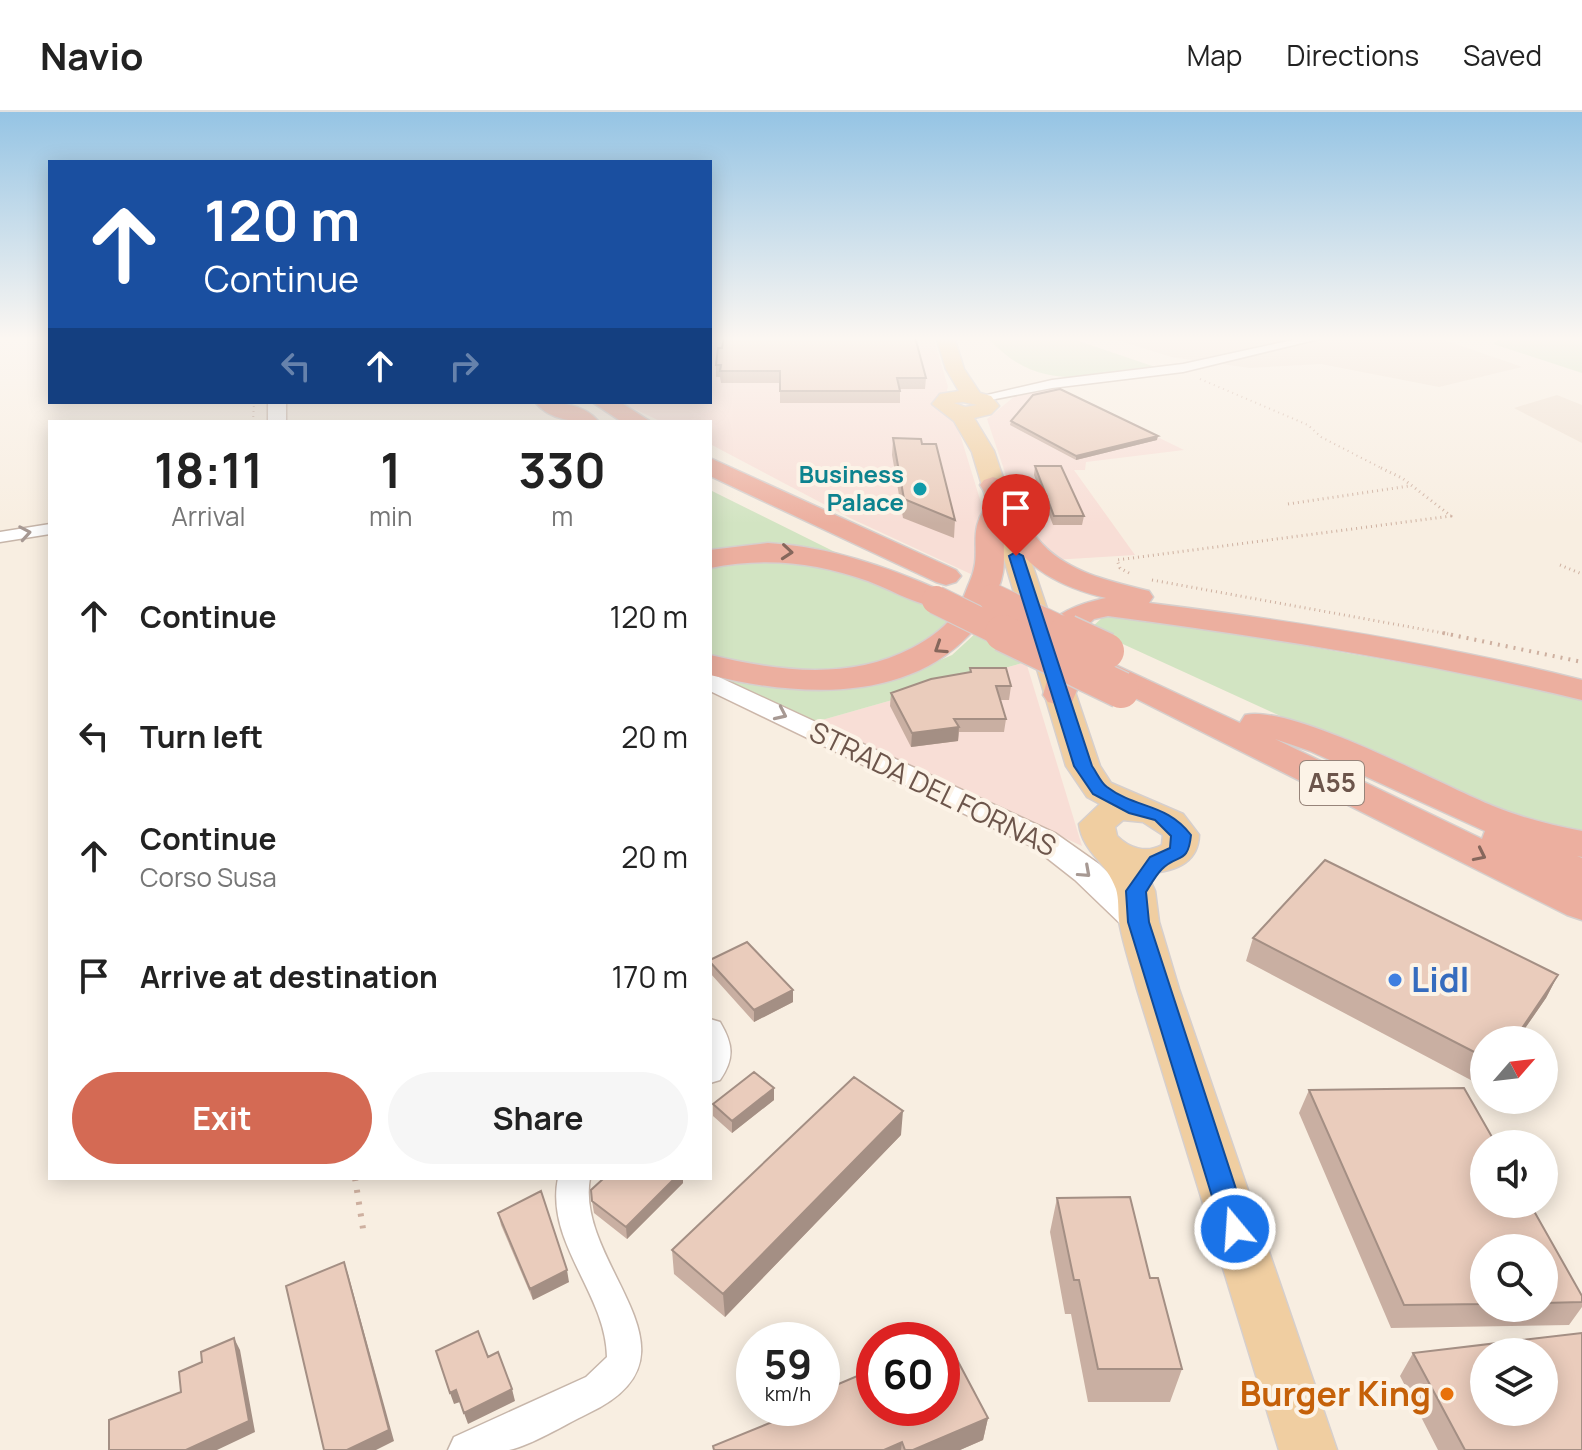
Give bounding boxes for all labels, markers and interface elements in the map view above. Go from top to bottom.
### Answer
text: Navio [40,29,144,81]
text: Map [1187,36,1242,74]
text: Directions [1286,36,1419,74]
text: Saved [1463,36,1542,74]
text: 120 m [204,181,360,258]
icon: ahead [72,192,176,296]
text: Continue [204,254,359,303]
icon: left [274,344,318,388]
icon: ahead [358,344,402,388]
icon: right [442,344,486,388]
text: 18:11 [154,437,263,502]
text: 1 [380,437,401,502]
text: 330 [519,437,606,502]
place label: Business Palace [799,457,904,518]
pin [982,474,1050,556]
marker: Business Palace [911,480,929,498]
icon: arrive [994,486,1038,530]
text: Arrival [171,498,246,534]
text: min [369,498,413,534]
text: m [551,498,573,534]
one-way arrow [18,525,32,542]
one-way arrow [781,543,794,560]
icon: ahead [72,594,116,638]
text: Continue [140,596,276,637]
text: 120 m [609,596,688,637]
one-way arrow [934,638,949,653]
one-way arrow [772,705,787,721]
street label: STRADA DEL FORNAS [804,712,1063,864]
icon: left [72,714,116,758]
text: Turn left [140,716,263,757]
text: 20 m [621,716,688,757]
road number: A55 [1300,761,1364,805]
text: Continue [140,818,276,859]
icon: ahead [72,834,116,878]
text: 20 m [621,836,688,877]
one-way arrow [1472,846,1486,862]
text: Corso Susa [140,859,277,895]
one-way arrow [1076,862,1091,876]
icon: arrive [72,954,116,998]
text: Arrive at destination [140,956,438,997]
text: 170 m [611,956,688,997]
place label: Lidl [1411,956,1469,1002]
marker: Lidl [1386,971,1404,989]
north arrow [1470,1026,1558,1114]
map controls [1470,1026,1558,1426]
button: Exit [72,1072,372,1164]
button: Share [388,1072,688,1164]
button: sound [1470,1130,1558,1218]
position arrow [1193,1187,1277,1271]
button: search [1470,1234,1558,1322]
speed limit sign: 60 [856,1322,960,1426]
text: 59 [764,1336,812,1391]
button: layers [1470,1338,1558,1426]
place label: Burger King [1240,1370,1431,1416]
text: km/h [765,1380,811,1407]
marker: Burger King [1438,1385,1456,1403]

